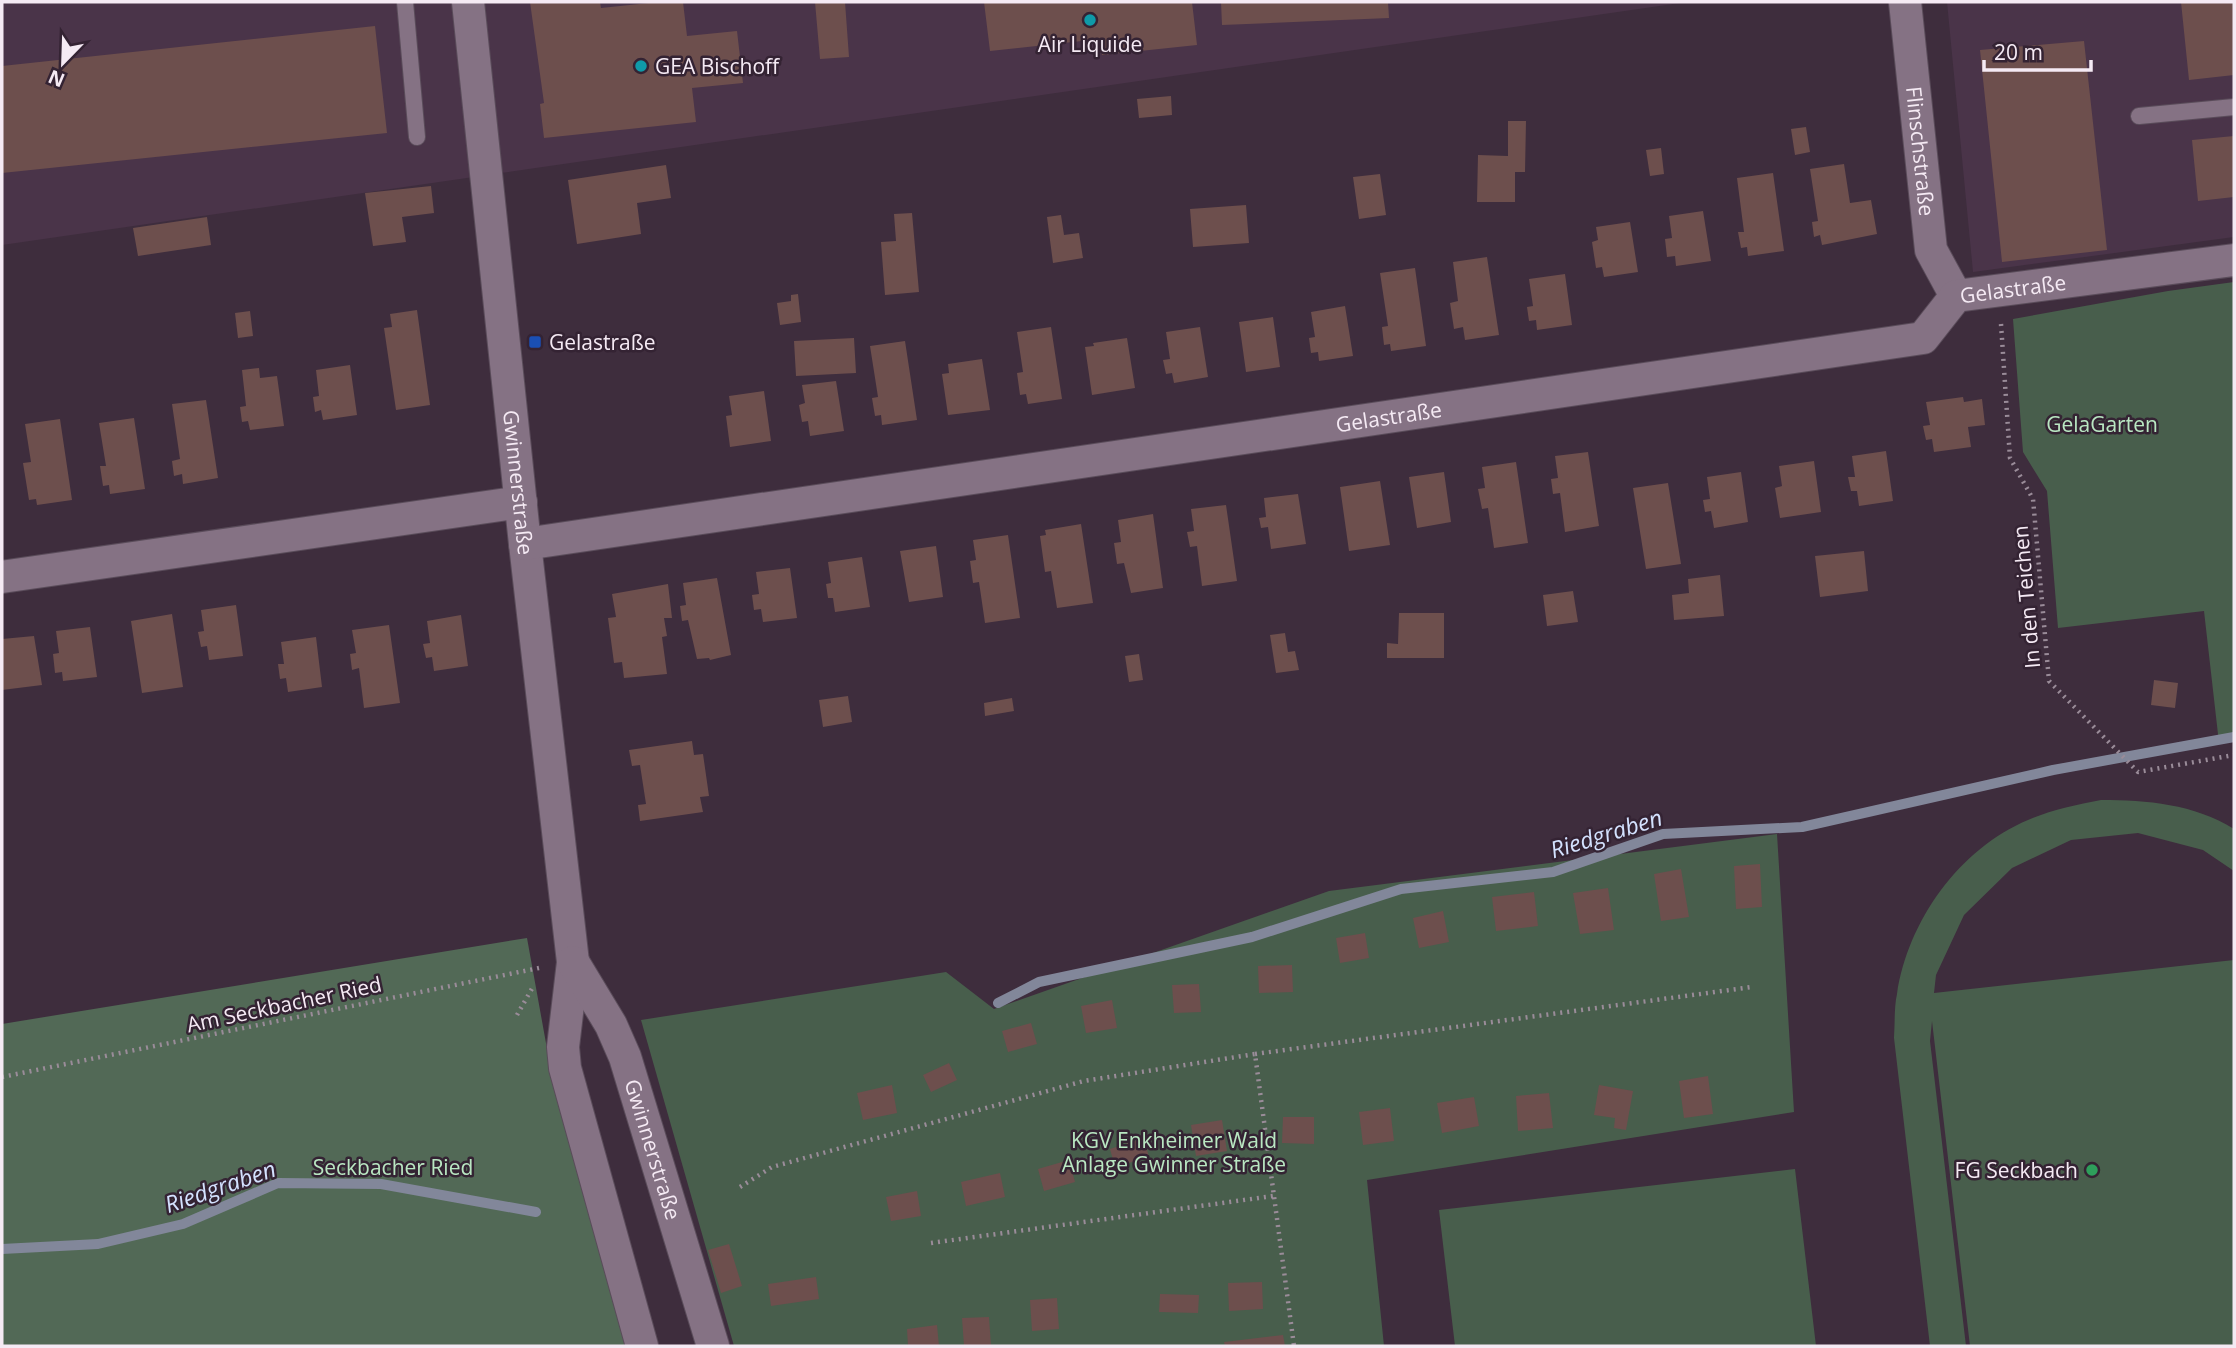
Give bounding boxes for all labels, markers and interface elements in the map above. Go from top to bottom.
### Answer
marker: Air Liquide [1082,12,1098,28]
north arrow [28,28,98,98]
scale bar [1984,28,2091,72]
place label: Air Liquide [1038,30,1142,58]
text: 20 m [1994,38,2043,66]
place label: GEA Bischoff [655,52,781,80]
marker: GEA Bischoff [633,58,649,74]
text: N [44,64,69,94]
street label: Flinschstraße [1900,85,1941,217]
street label: Gelastraße [1958,268,2068,309]
place label: Gelastraße [549,328,656,356]
marker: Gelastraße [527,334,543,350]
street label: Gelastraße [1334,395,1444,438]
street label: Gwinnerstraße [497,408,540,556]
park label: GelaGarten [2046,410,2158,438]
street label: In den Teichen [2006,524,2046,670]
water label: Riedgraben [1546,801,1666,865]
street label: Am Seckbacher Ried [184,970,384,1038]
street label: Gwinnerstraße [618,1076,688,1223]
park label: KGV Enkheimer Wald Anlage Gwinner Straße [1062,1126,1286,1178]
water label: Riedgraben [160,1152,280,1220]
park label: Seckbacher Ried [313,1153,473,1181]
place label: FG Seckbach [1955,1156,2078,1184]
marker: FG Seckbach [2084,1162,2100,1178]

